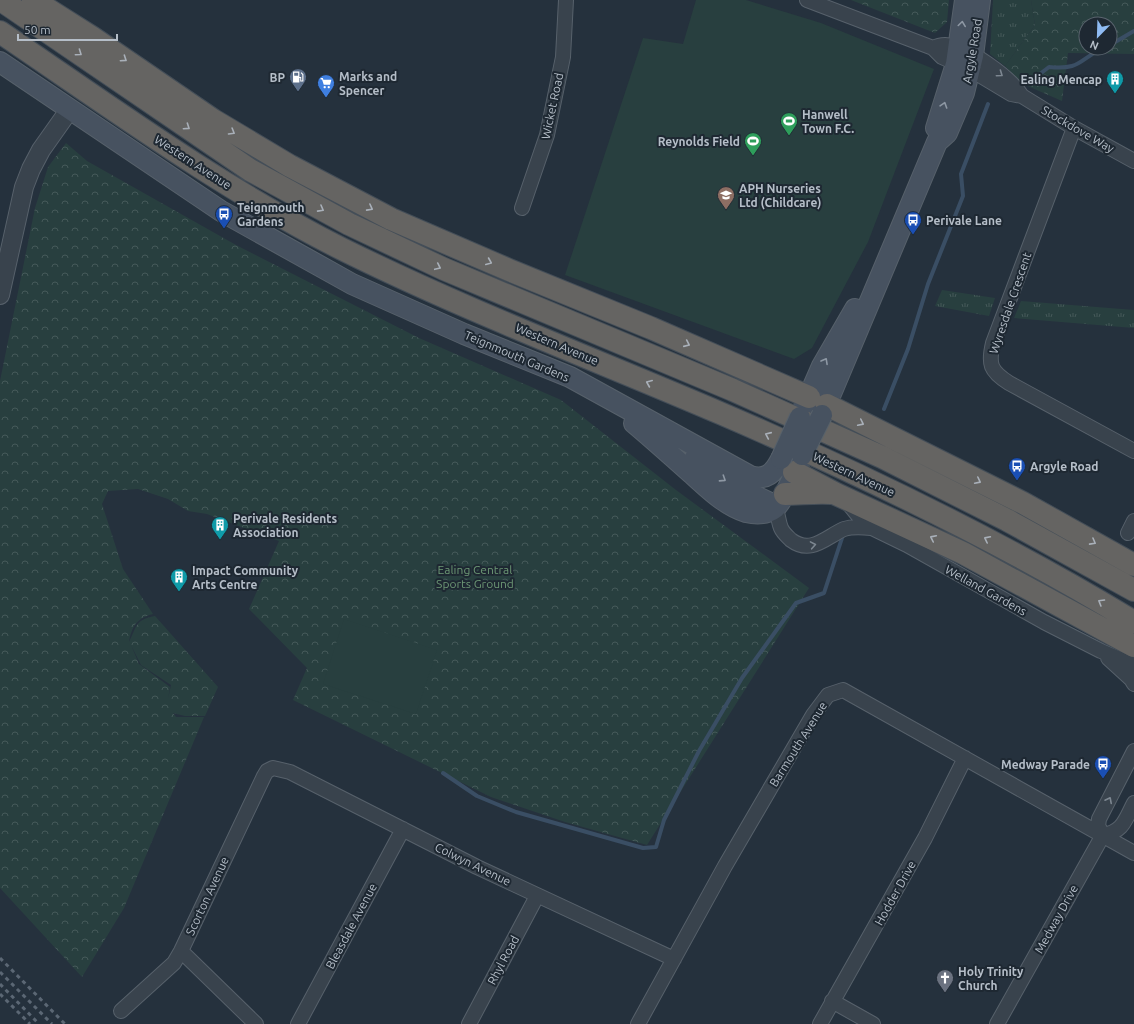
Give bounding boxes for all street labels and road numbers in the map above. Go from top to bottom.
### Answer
street label: Argyle Road [960,18,984,84]
street label: Wicket Road [539,72,565,140]
street label: Stockdove Way [1039,103,1117,155]
street label: Western Avenue [152,132,234,192]
street label: Wyresdale Crescent [987,250,1034,355]
street label: Western Avenue [514,321,600,367]
street label: Teignmouth Gardens [463,328,571,384]
street label: Western Avenue [811,449,897,499]
street label: Welland Gardens [943,562,1029,618]
street label: Barmouth Avenue [767,699,829,789]
street label: Colwyn Avenue [433,840,513,888]
street label: Scorton Avenue [183,855,231,937]
street label: Hodder Drive [872,858,918,928]
street label: Bleasdale Avenue [323,881,379,971]
street label: Medway Drive [1032,882,1080,956]
street label: Rhyl Road [485,933,521,987]

